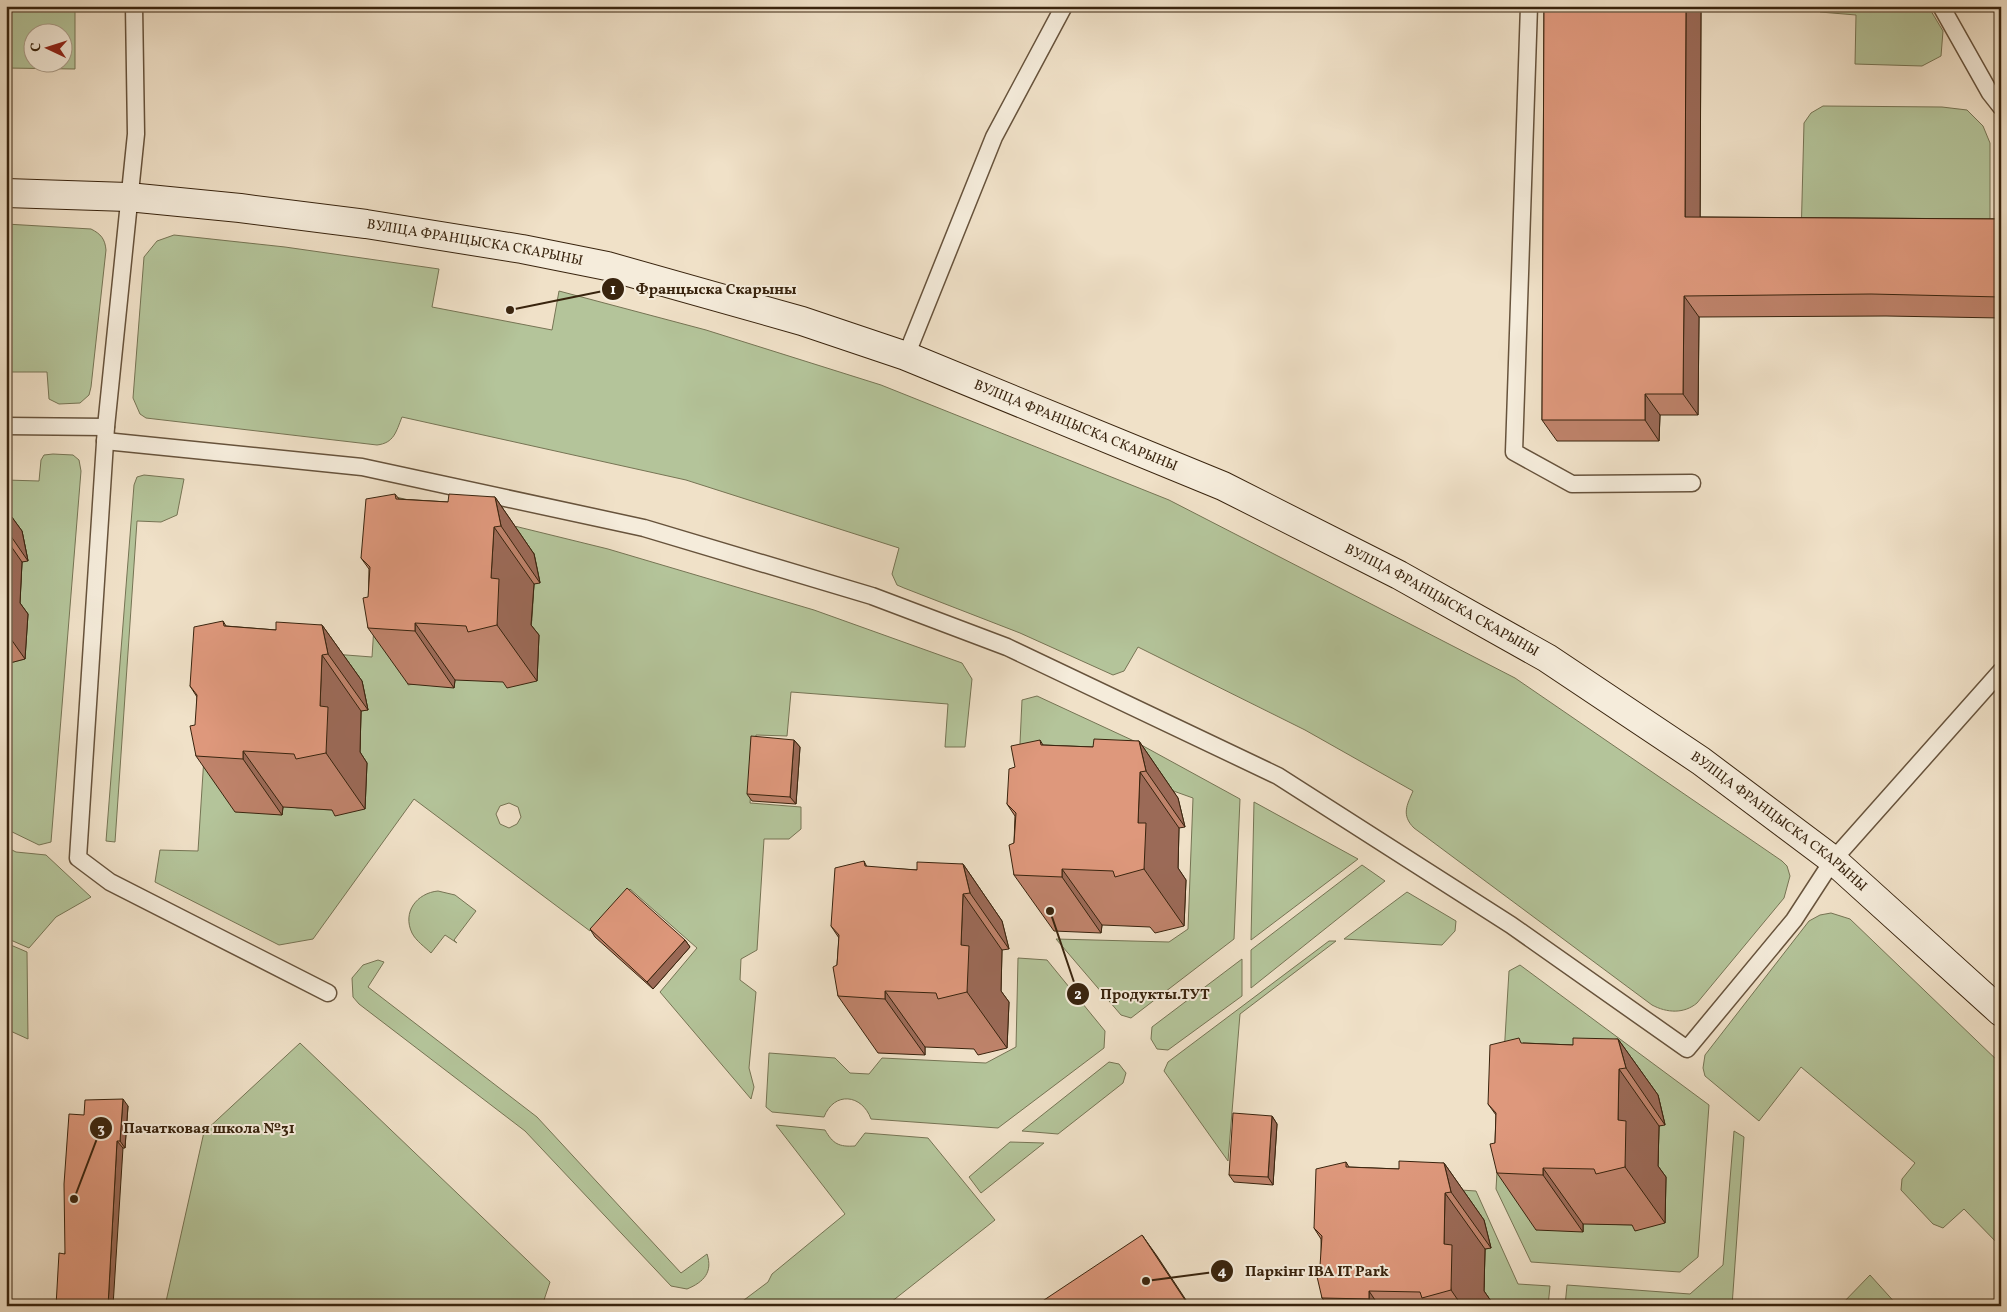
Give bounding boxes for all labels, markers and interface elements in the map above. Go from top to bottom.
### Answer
north arrow [22,22,72,72]
text: С [27,42,46,52]
street label: ВУЛІЦА ФРАНЦЫСКА СКАРЫНЫ [365,215,585,270]
callout: Францыска Скарыны [601,274,807,304]
text: 1 [610,280,616,301]
text: Францыска Скарыны [635,280,797,301]
street label: ВУЛІЦА ФРАНЦЫСКА СКАРЫНЫ [971,375,1181,476]
street label: ВУЛІЦА ФРАНЦЫСКА СКАРЫНЫ [1341,539,1542,661]
street label: ВУЛІЦА ФРАНЦЫСКА СКАРЫНЫ [1687,747,1871,896]
callout: Продукты.ТУТ [1065,979,1220,1009]
text: 2 [1074,985,1082,1006]
text: Продукты.ТУТ [1100,985,1210,1006]
callout: Пачатковая школа №31 [88,1113,305,1143]
text: 3 [97,1119,105,1140]
text: Пачатковая школа №31 [123,1119,295,1140]
callout: Паркінг IBA IT Park [1210,1256,1399,1286]
text: 4 [1217,1262,1227,1283]
text: Паркінг IBA IT Park [1245,1262,1389,1283]

